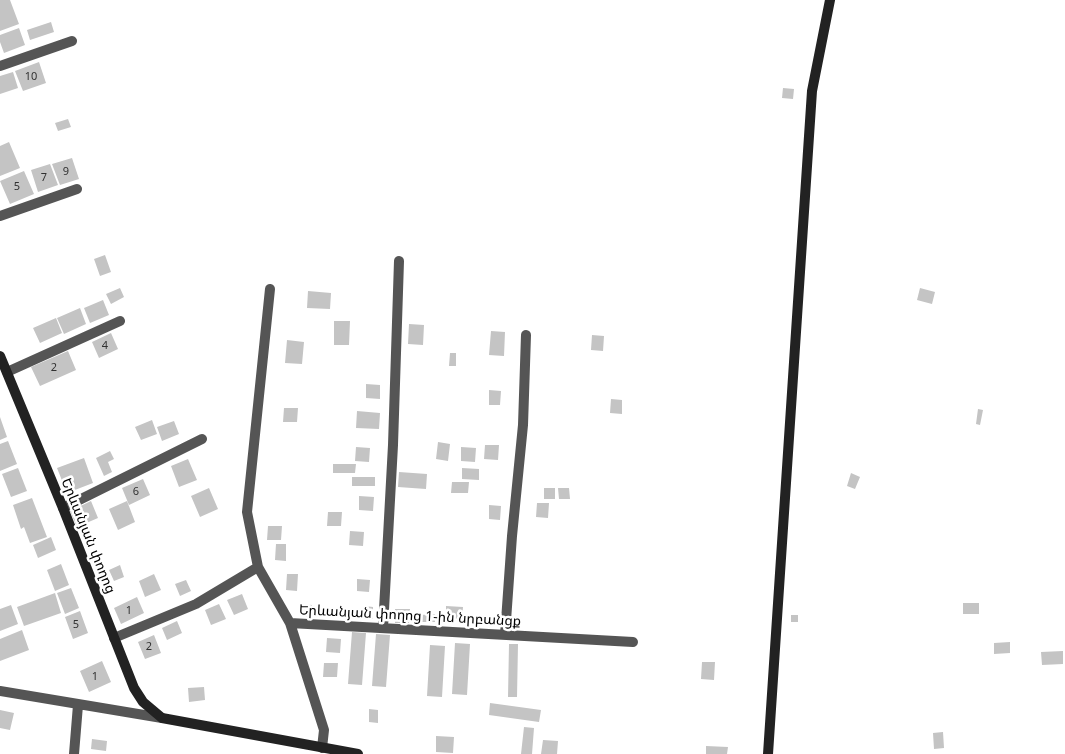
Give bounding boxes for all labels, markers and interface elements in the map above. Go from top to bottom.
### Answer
house number: 10 [25,70,37,84]
house number: 9 [63,165,69,179]
house number: 7 [41,171,47,185]
house number: 5 [14,180,20,194]
house number: 4 [102,339,108,353]
house number: 2 [51,361,57,375]
street label: Երևանյան փողոց [57,476,119,596]
house number: 6 [133,485,139,499]
street label: Երևանյան փողոց 1-ին նրբանցք [298,602,522,630]
house number: 1 [126,604,132,618]
house number: 5 [73,618,79,632]
house number: 2 [146,640,152,654]
house number: 1 [92,670,98,684]

